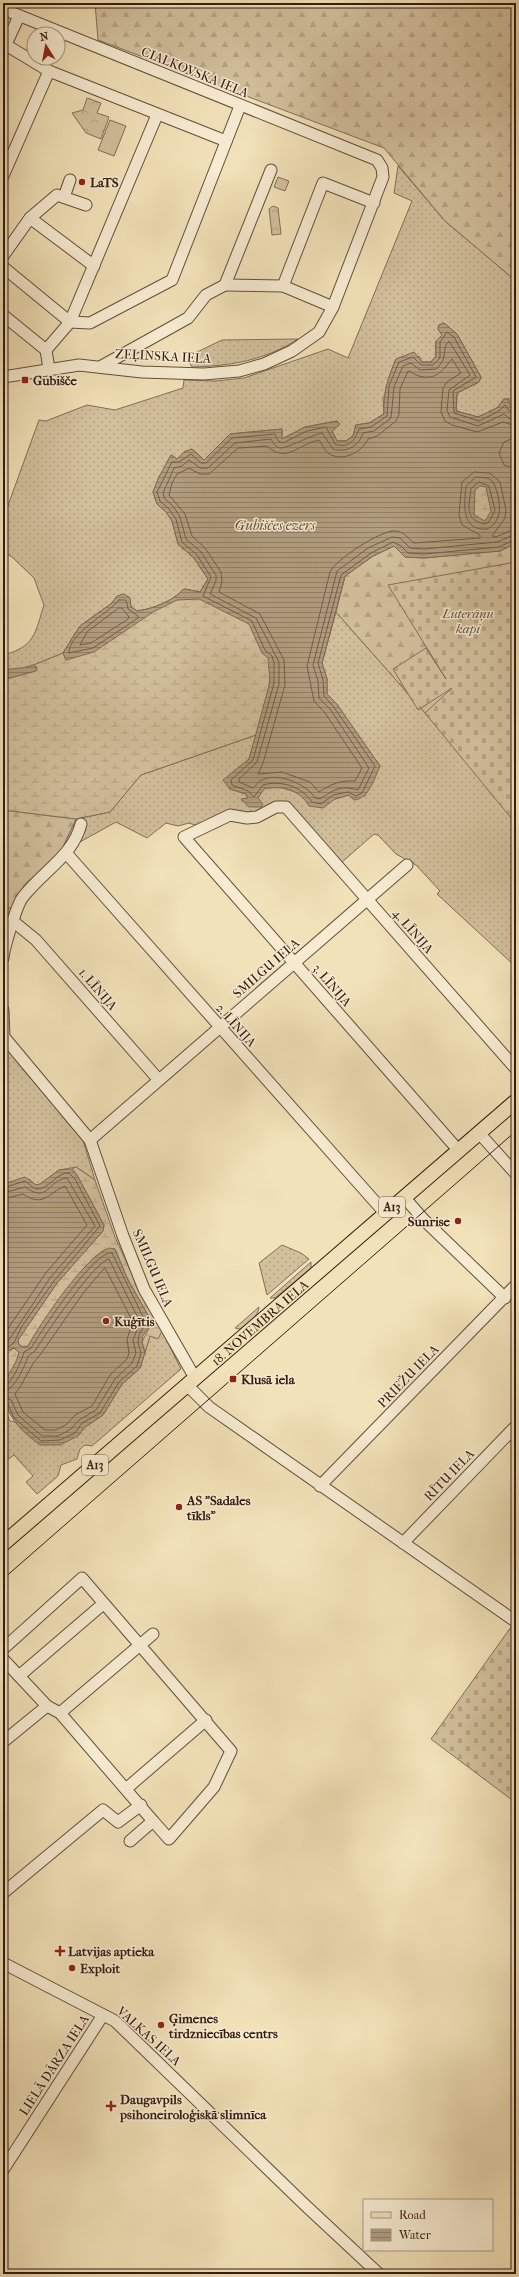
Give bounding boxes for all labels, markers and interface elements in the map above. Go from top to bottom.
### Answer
north arrow [26,26,66,66]
text: N [39,29,50,44]
street label: CIALKOVSKA IELA [139,44,251,101]
place label: LaTS [90,175,119,190]
marker: LaTS [77,177,87,187]
street label: ZEĻINSKA IELA [115,346,212,366]
place label: Gubišče [33,373,78,388]
marker: Gubišče [20,375,30,385]
water label: Gubiščes ezers [235,517,316,534]
park label: Luterāņu kapi [441,606,494,636]
street label: 4. LĪNIJA [390,906,437,957]
street label: SMILGU IELA [230,935,303,1001]
street label: 3. LĪNIJA [309,961,355,1010]
street label: 1. LĪNIJA [76,965,121,1014]
street label: 2. LĪNIJA [213,1000,260,1050]
road number: A13 [379,1197,405,1217]
place label: Sunrise [408,1214,451,1229]
marker: Sunrise [453,1216,463,1226]
street label: SMILGU IELA [130,1227,176,1310]
street label: 18. NOVEMBRA IELA [208,1276,311,1368]
place label: Kuģītis [114,1314,155,1330]
marker: Kuģītis [101,1316,111,1326]
street label: PRIEŽU IELA [374,1341,442,1411]
place label: Klusā iela [241,1372,296,1387]
marker: Klusā iela [228,1374,238,1384]
street label: RĪTU IELA [421,1446,478,1504]
road number: A13 [82,1455,108,1475]
place label: AS "Sadales tīkls" [186,1493,251,1523]
marker: AS "Sadales tīkls" [174,1502,184,1512]
place label: Latvijas aptieka [68,1944,155,1960]
marker: Latvijas aptieka [55,1946,65,1956]
place label: Exploit [80,1961,120,1977]
marker: Exploit [67,1963,77,1973]
street label: VALKAS IELA [113,2003,184,2069]
street label: LIELĀ DĀRZA IELA [16,2011,92,2118]
place label: Ģimenes tirdzniecības centrs [168,2011,278,2041]
marker: Ģimenes tirdzniecības centrs [156,2020,166,2030]
place label: Daugavpils psihoneiroloģiskā slimnīca [119,2092,267,2123]
marker: Daugavpils psihoneiroloģiskā slimnīca [105,2100,117,2112]
legend [363,2199,493,2251]
text: Road [399,2208,426,2222]
text: Water [398,2228,432,2242]

